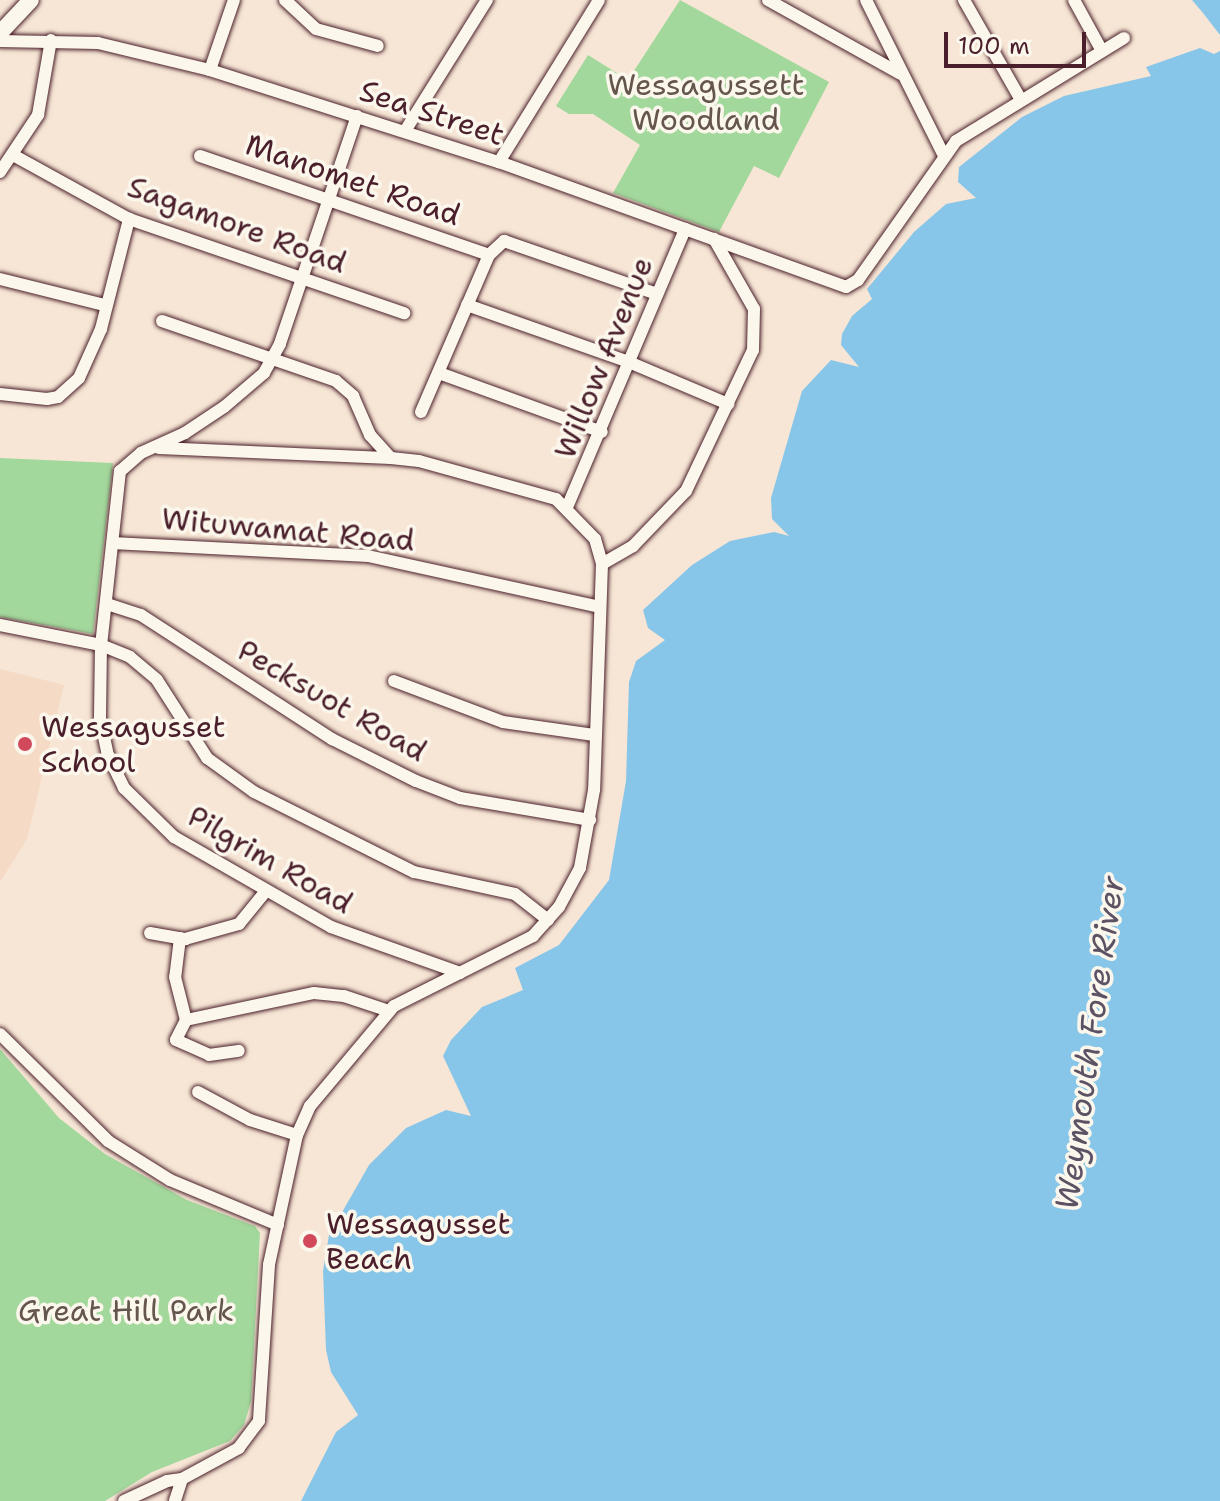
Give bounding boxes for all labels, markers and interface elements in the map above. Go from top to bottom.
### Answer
scale bar [948,16,1090,66]
text: 100 m [958,30,1030,62]
park label: Wessagussett Woodland [607,67,805,138]
street label: Sea Street [355,73,509,153]
street label: Manomet Road [241,126,465,234]
street label: Sagamore Road [123,169,351,281]
street label: Willow Avenue [547,252,661,464]
street label: Wituwamat Road [160,501,416,559]
street label: Pecksuot Road [231,632,433,770]
place label: Wessagusset School [41,709,226,780]
marker: Wessagusset School [16,735,34,753]
street label: Pilgrim Road [181,798,359,922]
water label: Weymouth Fore River [1048,874,1132,1212]
place label: Wessagusset Beach [326,1206,511,1276]
marker: Wessagusset Beach [301,1232,319,1250]
park label: Great Hill Park [18,1293,234,1329]

